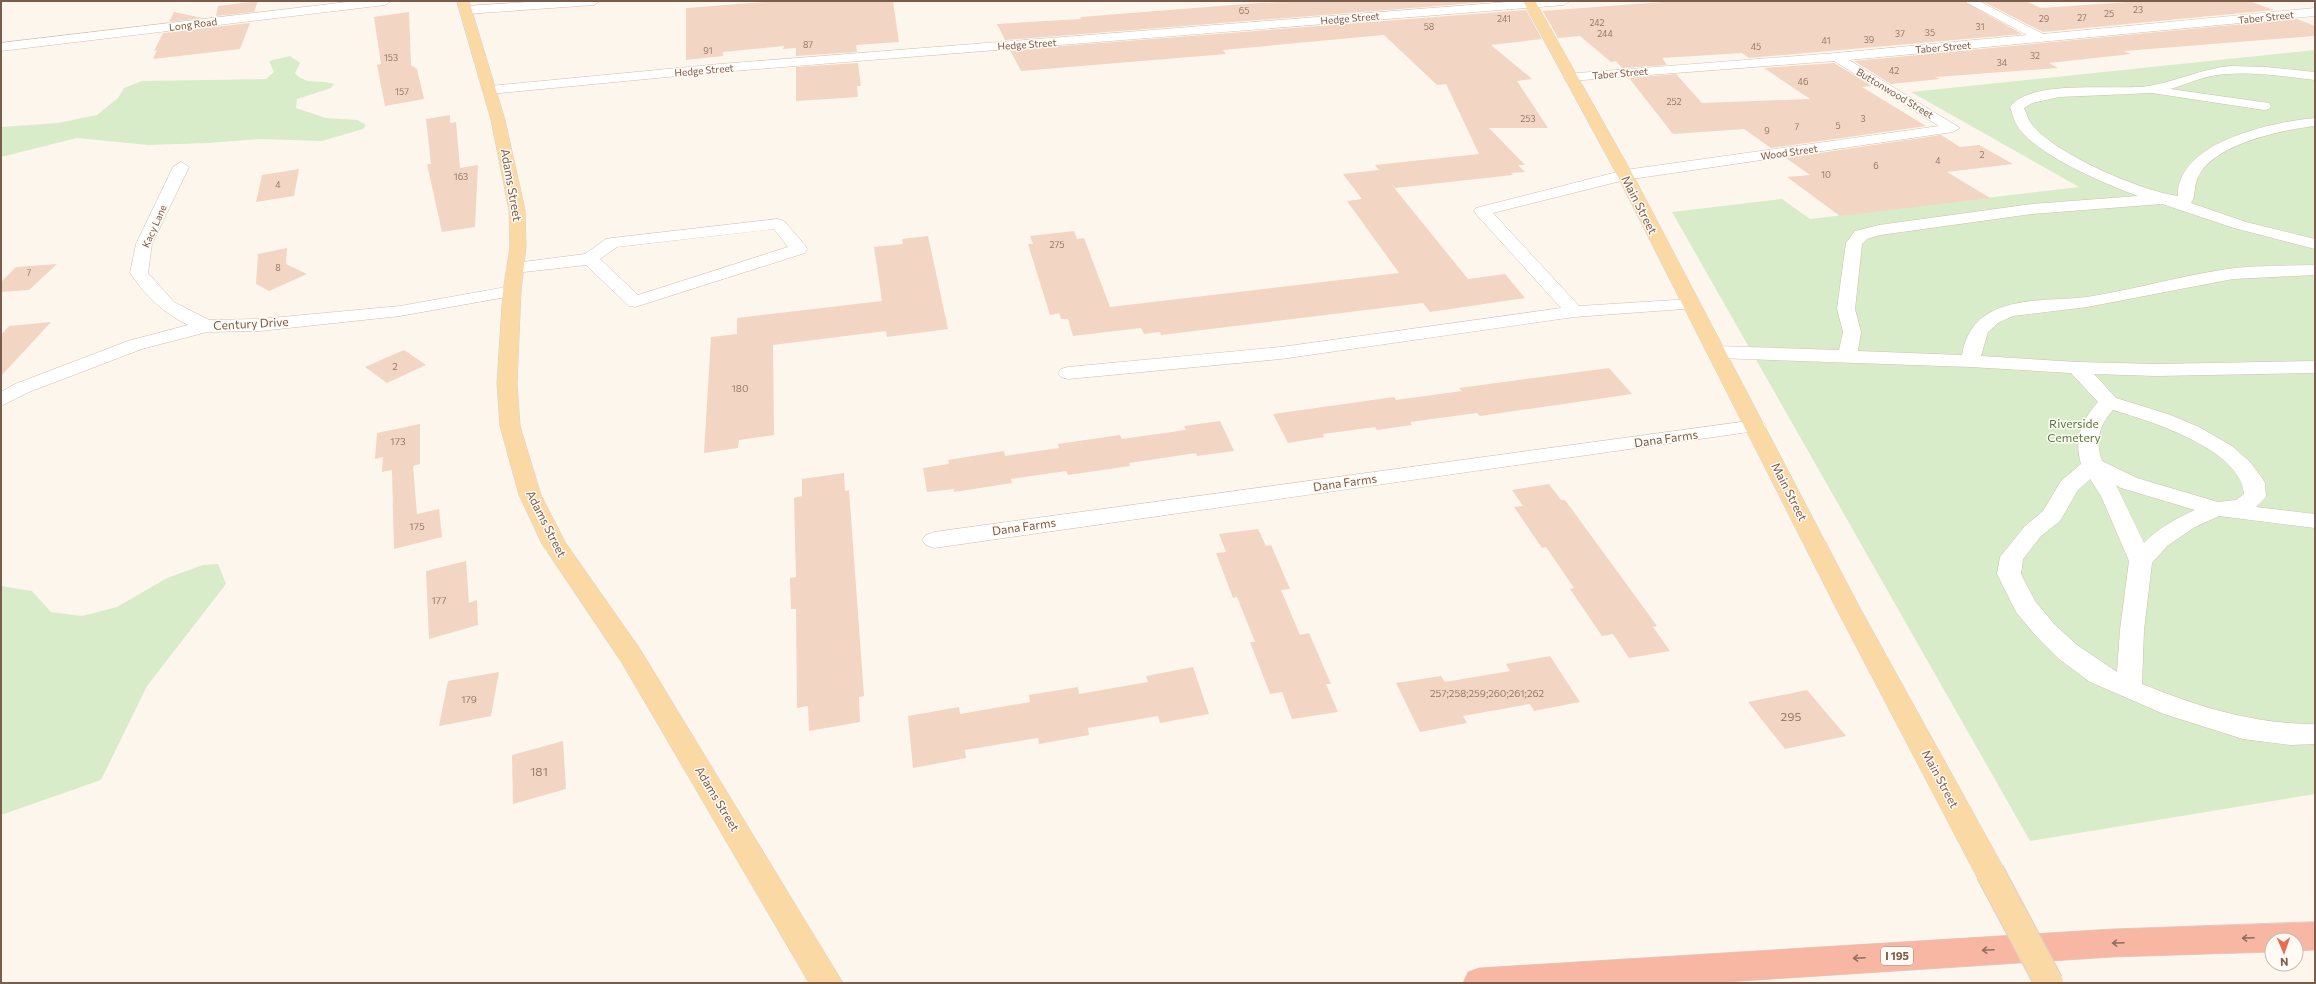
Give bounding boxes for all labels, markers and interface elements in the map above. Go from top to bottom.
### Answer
house number: 23 [2133,4,2143,15]
house number: 65 [1239,5,1249,16]
house number: 25 [2104,8,2114,19]
street label: Taber Street [2237,8,2295,26]
street label: Hedge Street [1320,9,1380,27]
house number: 27 [2077,12,2087,23]
house number: 241 [1497,13,1511,24]
house number: 29 [2039,13,2049,24]
street label: Long Road [168,15,218,33]
house number: 242 [1589,17,1605,28]
house number: 58 [1424,21,1434,32]
house number: 31 [1976,21,1984,32]
house number: 35 [1925,27,1935,38]
house number: 244 [1597,28,1613,39]
house number: 37 [1895,28,1905,39]
house number: 39 [1864,34,1874,45]
house number: 41 [1822,35,1830,46]
street label: Hedge Street [997,36,1057,52]
house number: 87 [803,39,813,50]
street label: Taber Street [1915,39,1971,55]
house number: 45 [1751,41,1761,52]
house number: 91 [703,45,713,56]
house number: 32 [2030,50,2040,61]
house number: 153 [384,52,398,63]
house number: 34 [1997,57,2008,68]
street label: Hedge Street [674,61,734,79]
street label: Taber Street [1592,65,1648,81]
street label: Buttonwood Street [1854,65,1936,121]
house number: 42 [1889,65,1899,76]
house number: 46 [1798,76,1808,87]
house number: 157 [395,86,409,97]
house number: 252 [1666,96,1682,107]
house number: 253 [1520,113,1536,124]
house number: 3 [1860,113,1866,124]
house number: 5 [1835,120,1841,131]
house number: 7 [1795,121,1800,132]
house number: 9 [1764,125,1770,136]
street label: Wood Street [1760,142,1818,162]
street label: Adams Street [499,147,525,222]
house number: 2 [1980,149,1985,160]
house number: 4 [1935,155,1941,166]
house number: 6 [1873,160,1879,171]
house number: 10 [1821,169,1831,180]
house number: 163 [454,171,468,182]
street label: Main Street [1619,173,1661,236]
house number: 4 [275,179,281,190]
street label: Kacy Lane [139,203,169,249]
house number: 275 [1050,239,1064,250]
house number: 8 [275,262,281,273]
house number: 7 [27,267,32,278]
street label: Century Drive [213,314,289,332]
house number: 2 [392,360,398,372]
house number: 180 [732,382,748,394]
park label: Riverside Cemetery [2047,416,2101,444]
street label: Dana Farms [1633,427,1699,449]
house number: 173 [390,435,406,447]
street label: Main Street [1769,460,1811,523]
street label: Dana Farms [1312,471,1378,493]
street label: Adams Street [524,488,570,559]
street label: Dana Farms [991,515,1057,537]
house number: 175 [409,520,425,532]
house number: 177 [432,594,446,606]
house number: 257;258;259;260;261;262 [1430,687,1545,699]
house number: 179 [461,693,477,705]
house number: 295 [1781,709,1801,723]
street label: Main Street [1920,747,1962,810]
street label: Adams Street [693,763,743,834]
house number: 181 [530,764,548,778]
north arrow [2264,932,2304,972]
one-way arrow [2242,935,2255,942]
one-way arrow [2112,939,2125,946]
road number: I 195 [1881,947,1913,965]
one-way arrow [1982,947,1995,954]
one-way arrow [1853,954,1866,961]
text: N [2280,956,2289,969]

